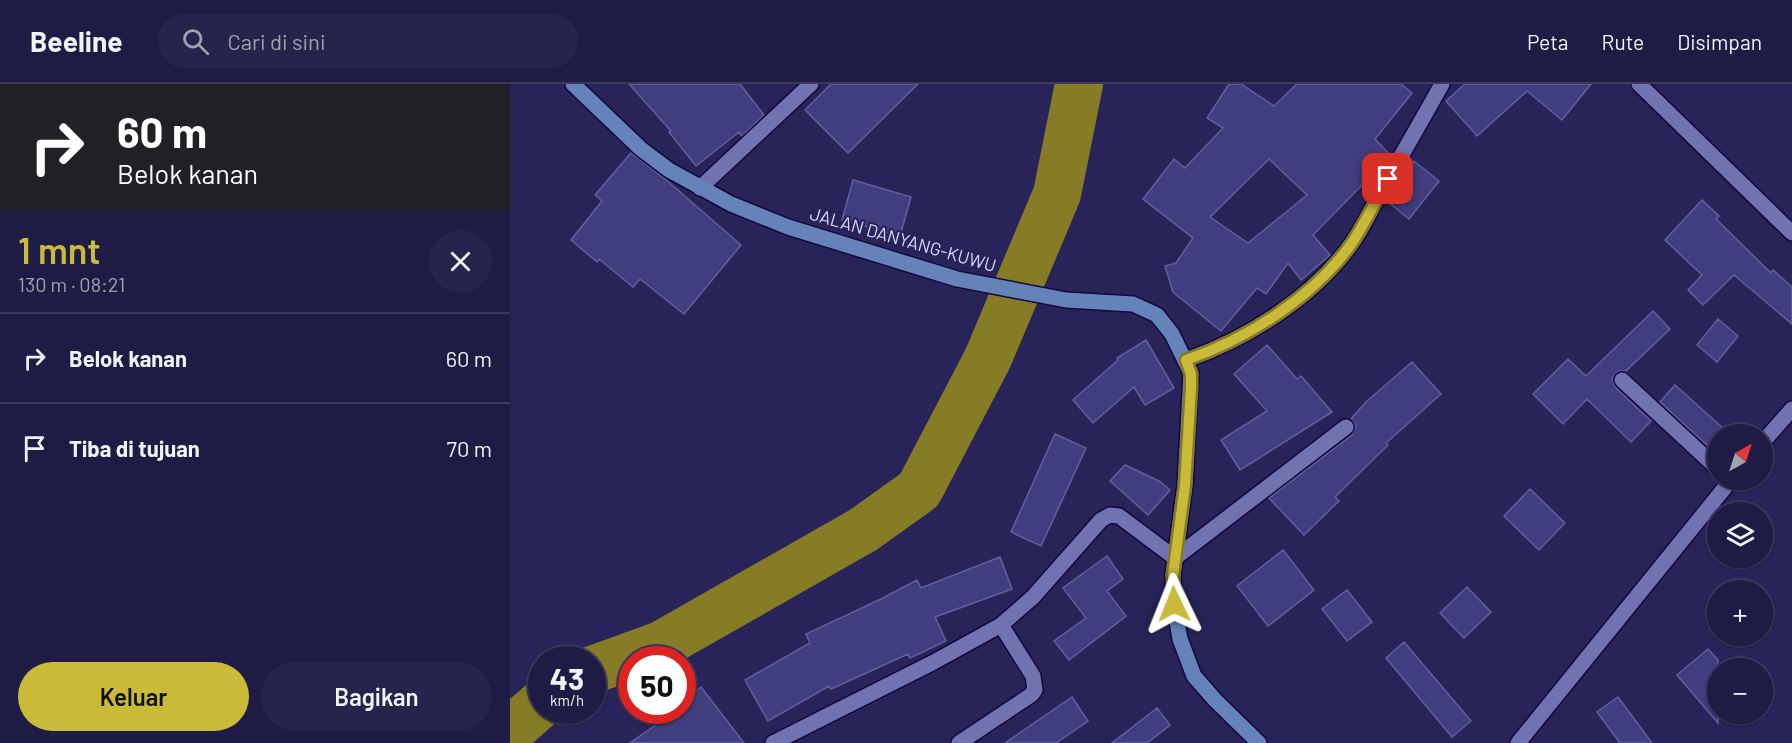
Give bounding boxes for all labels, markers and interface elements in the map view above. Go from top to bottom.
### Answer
search box [158,14,578,68]
text: Beeline [30,24,122,58]
icon: search [179,25,212,58]
text: Cari di sini [227,28,326,54]
text: Peta [1527,29,1569,54]
text: Rute [1602,29,1644,54]
text: Disimpan [1677,29,1762,54]
text: 60 m [117,106,207,156]
icon: right [18,108,96,186]
pin [1362,153,1413,204]
text: Belok kanan [117,157,258,189]
icon: arrive [1371,162,1404,195]
street label: JALAN DANYANG-KUWU [808,202,999,276]
text: 1 mnt [18,228,101,271]
button: close [429,230,492,293]
text: 130 m · 08:21 [18,272,125,296]
icon: right [18,342,51,375]
text: Belok kanan [69,345,187,371]
text: 60 m [446,345,492,371]
north arrow [1707,424,1773,490]
map controls [1707,424,1773,724]
icon: arrive [18,432,51,465]
text: Tiba di tujuan [69,435,200,461]
text: 70 m [447,435,492,461]
button: layers [1707,502,1773,568]
position arrow [1142,572,1206,636]
button: + [1707,580,1773,646]
speed limit sign: 50 [618,646,696,724]
button: − [1707,658,1773,724]
text: 43 [550,660,584,696]
button: Keluar [18,662,249,731]
button: Bagikan [261,662,492,731]
text: km/h [550,691,584,709]

